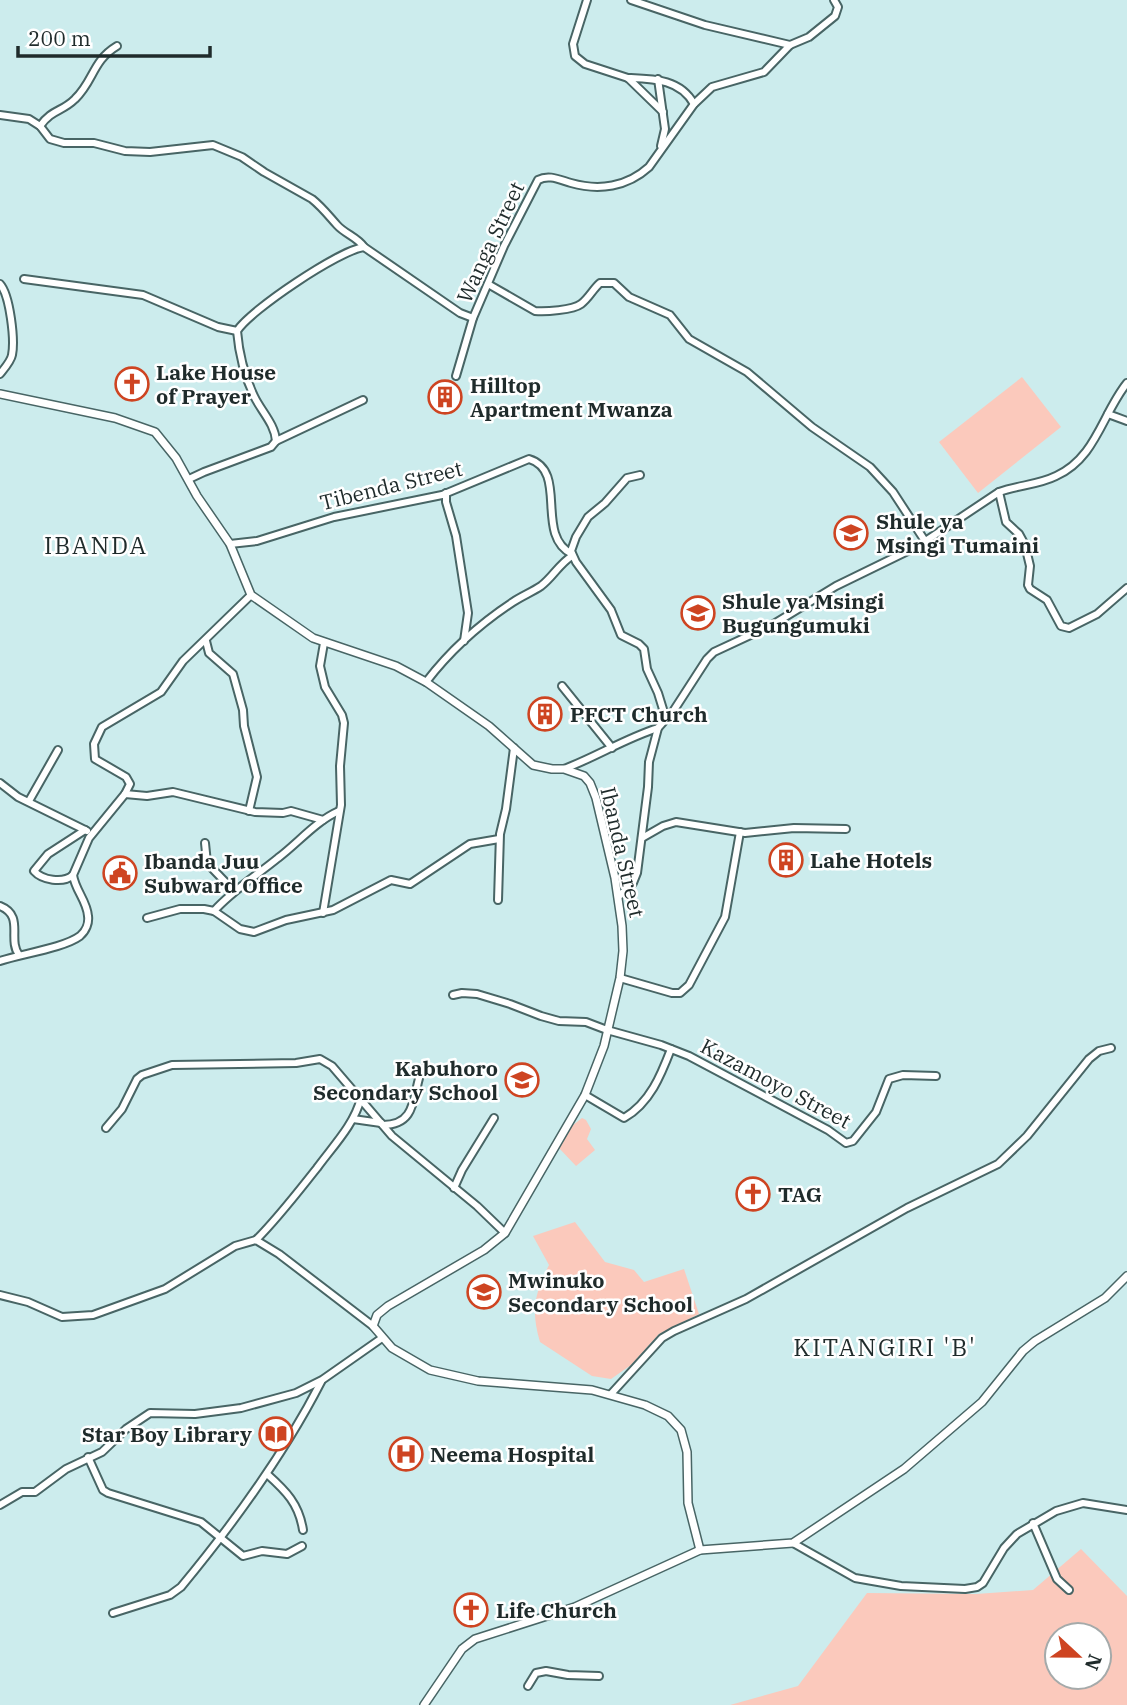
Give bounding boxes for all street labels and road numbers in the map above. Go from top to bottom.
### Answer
street label: Wanga Street [450,177,530,307]
street label: Tibenda Street [317,454,465,516]
street label: Ibanda Street [594,784,652,920]
street label: Kazamoyo Street [696,1032,856,1134]

